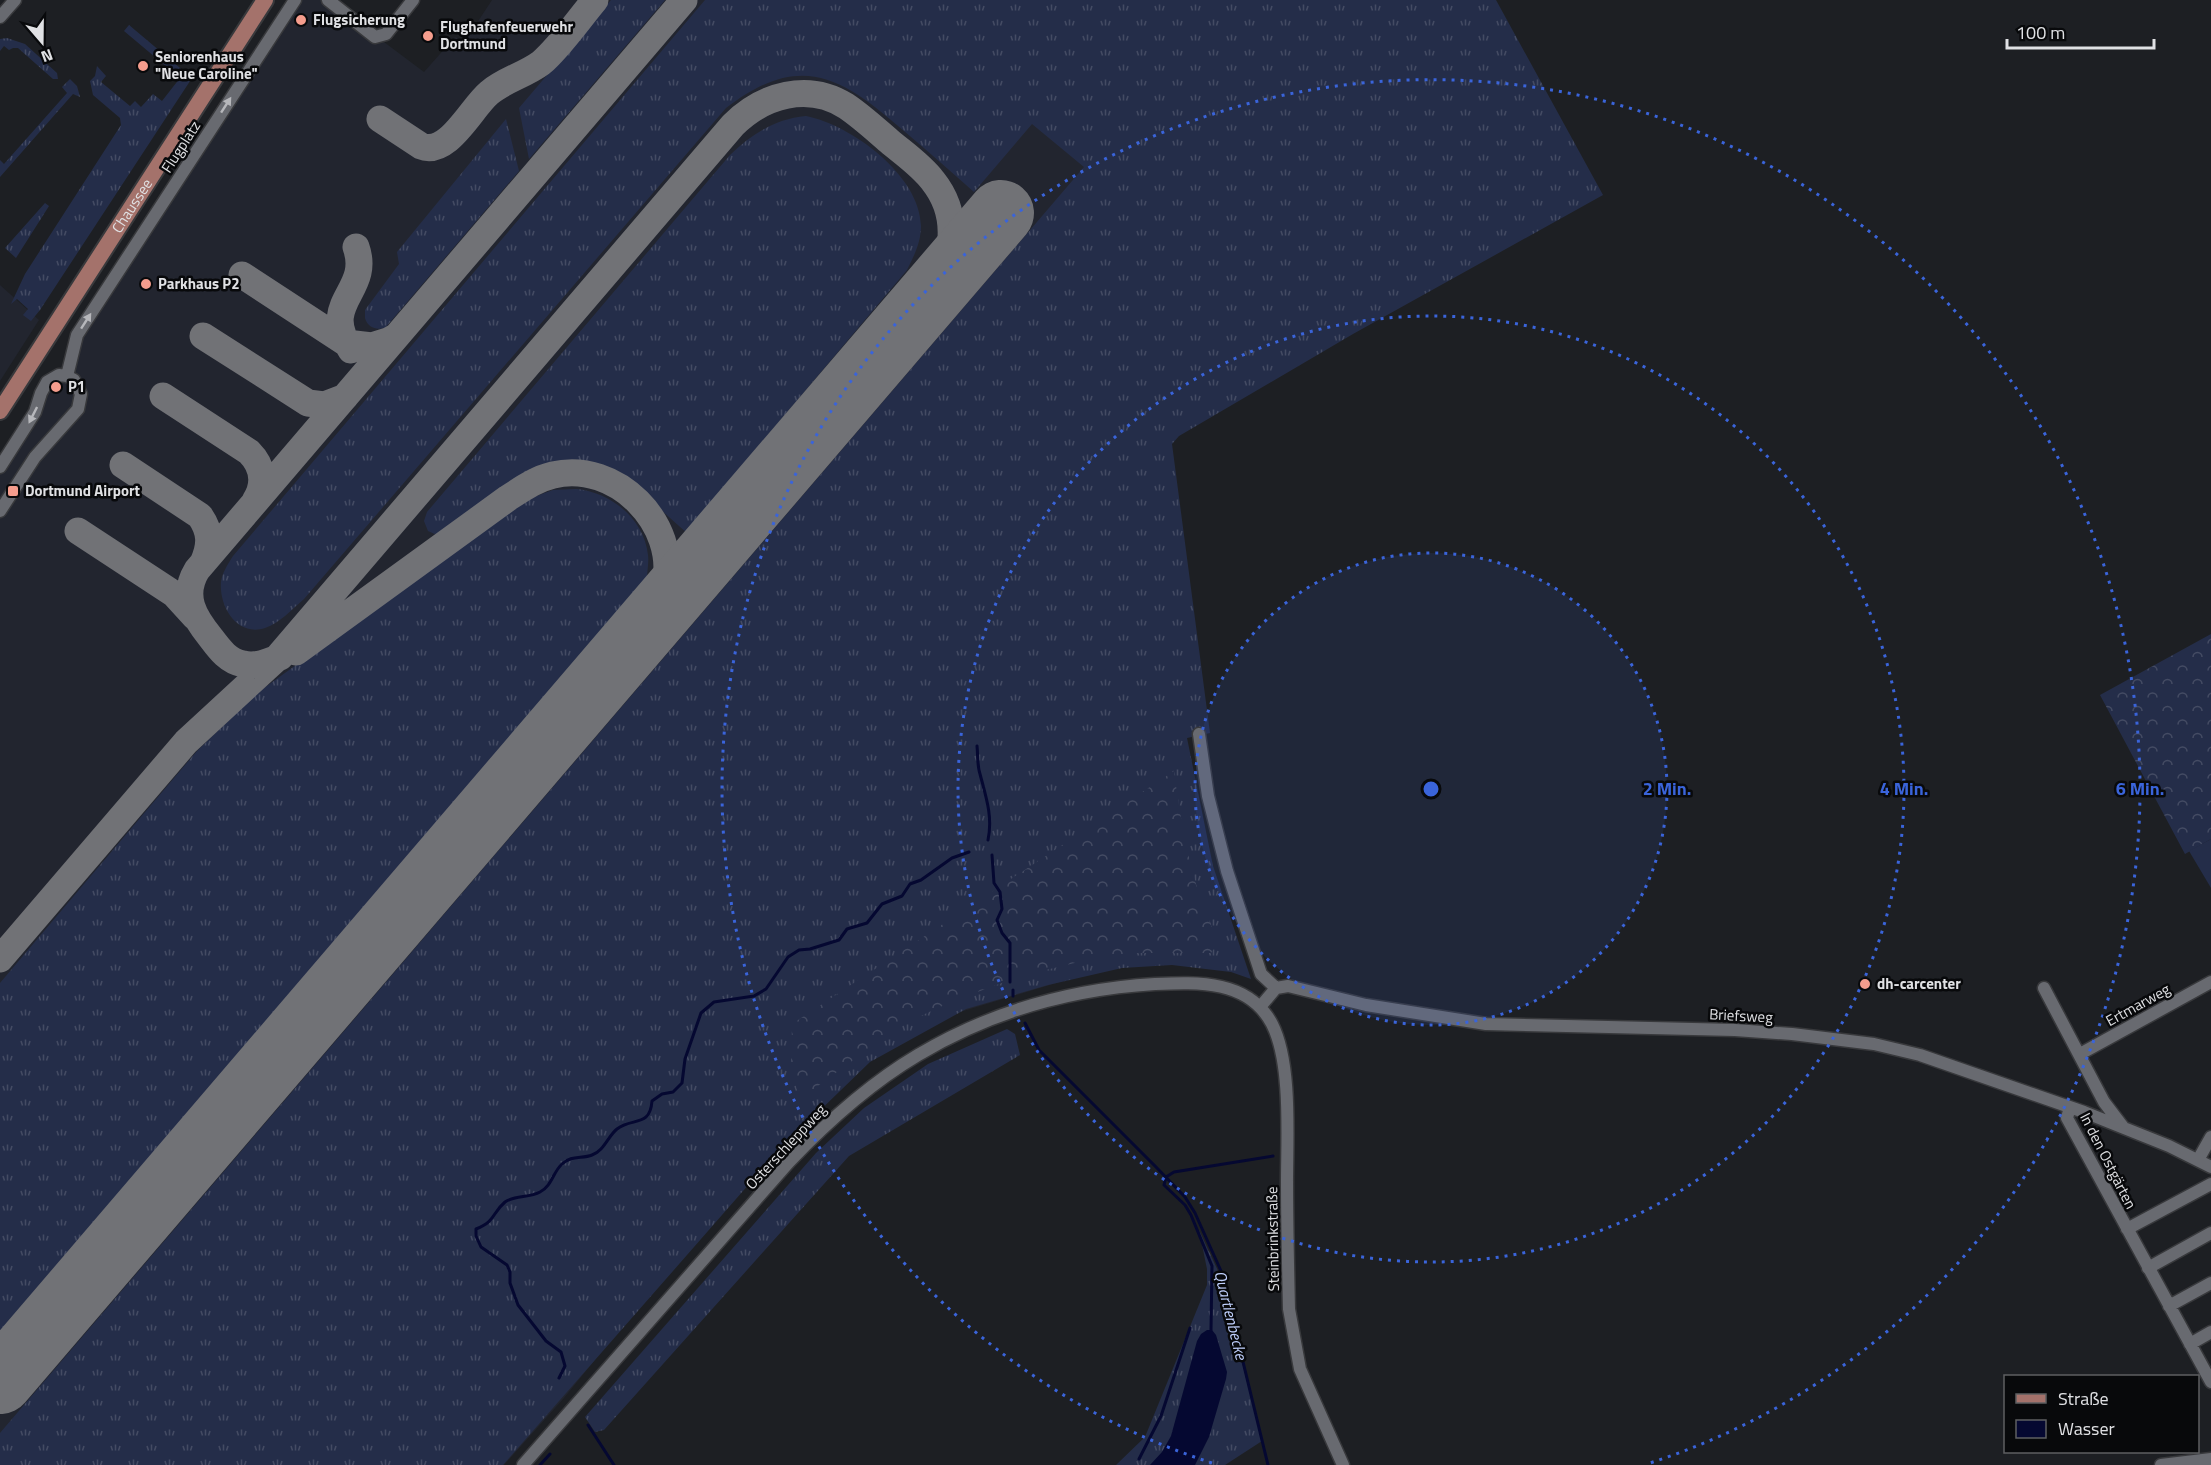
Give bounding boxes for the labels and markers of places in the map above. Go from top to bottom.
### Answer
place label: Flugsicherung [313,8,405,31]
marker: Flugsicherung [294,13,308,27]
place label: Flughafenfeuerwehr Dortmund [440,15,574,55]
marker: Flughafenfeuerwehr Dortmund [421,29,435,43]
place label: Seniorenhaus "Neue Caroline" [155,45,258,85]
marker: Seniorenhaus "Neue Caroline" [136,59,150,73]
place label: Parkhaus P2 [158,272,240,295]
marker: Parkhaus P2 [139,277,153,291]
place label: P1 [68,375,85,398]
marker: P1 [49,380,63,394]
place label: Dortmund Airport [25,479,141,502]
marker: Dortmund Airport [6,484,20,498]
centre of rings [1421,779,1441,799]
place label: dh-carcenter [1877,972,1961,995]
marker: dh-carcenter [1858,977,1872,991]

